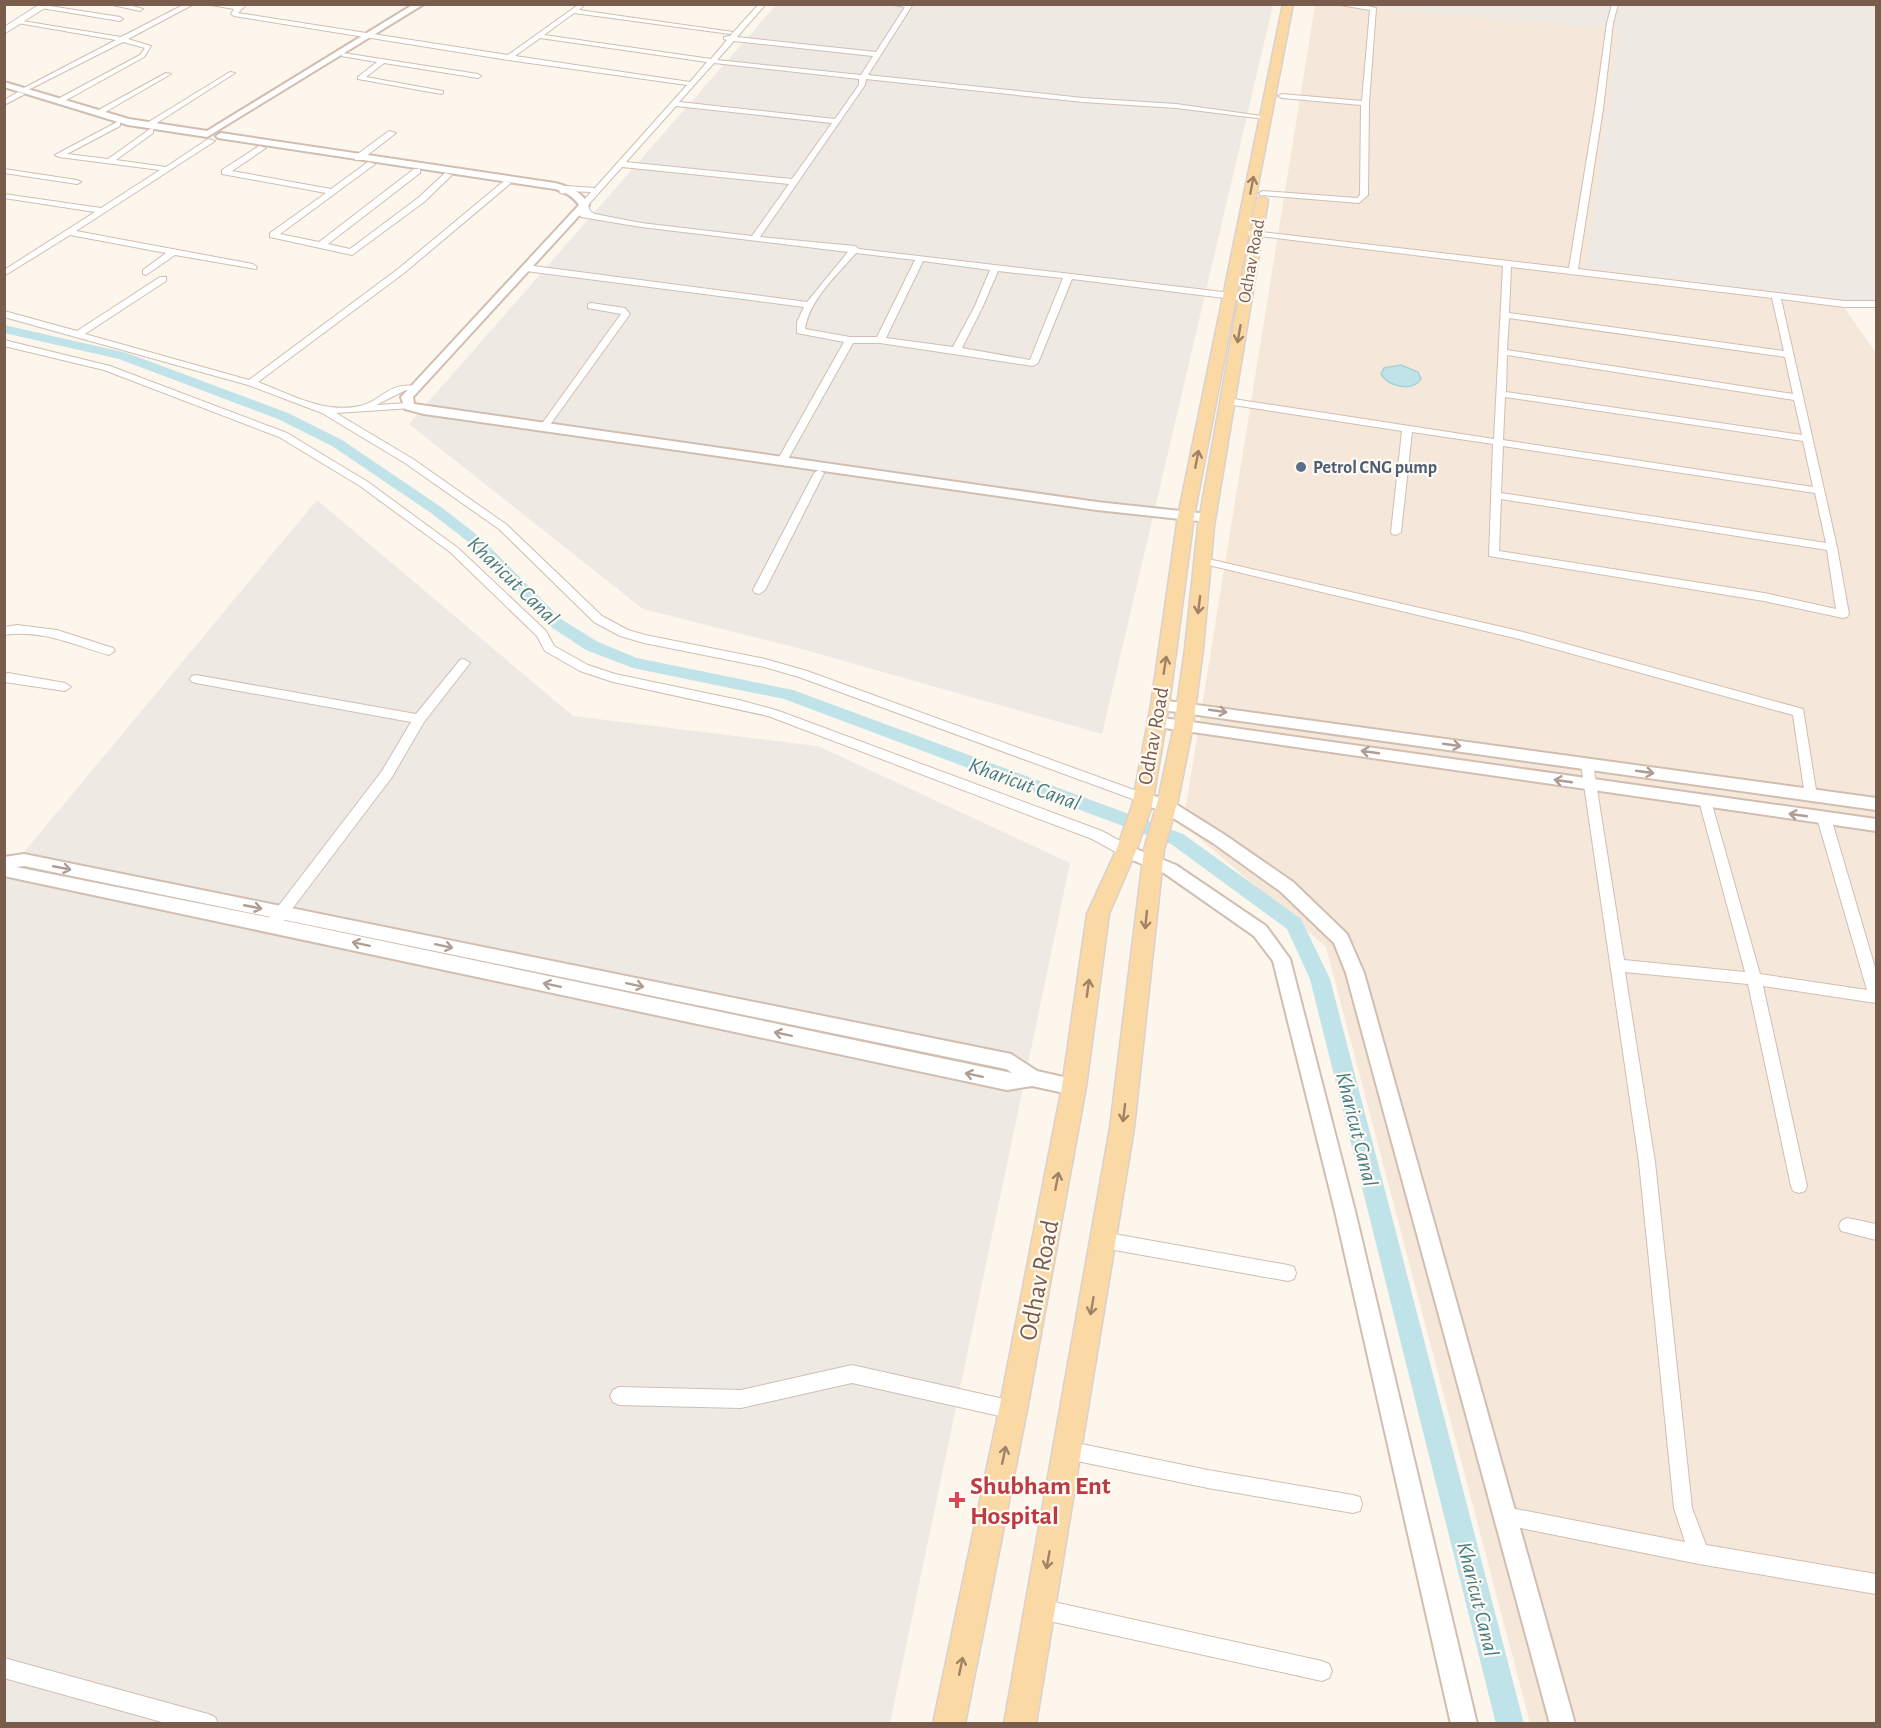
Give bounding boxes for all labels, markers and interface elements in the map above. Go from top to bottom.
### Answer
one-way arrow [1247,176,1258,195]
street label: Odhav Road [1236,218,1268,304]
one-way arrow [1233,323,1244,343]
one-way arrow [1192,450,1203,469]
place label: Petrol CNG pump [1313,459,1437,477]
marker: Petrol CNG pump [1294,460,1308,474]
water label: Kharicut Canal [464,532,563,629]
one-way arrow [1193,595,1204,615]
one-way arrow [1160,656,1171,676]
street label: Odhav Road [1135,686,1172,787]
one-way arrow [1207,706,1227,717]
one-way arrow [1442,739,1462,750]
one-way arrow [1361,747,1381,758]
water label: Kharicut Canal [966,754,1083,814]
one-way arrow [1635,767,1655,778]
one-way arrow [1554,775,1574,786]
one-way arrow [1788,809,1808,820]
one-way arrow [52,863,71,874]
one-way arrow [243,902,263,913]
one-way arrow [1140,909,1151,929]
one-way arrow [352,938,371,949]
one-way arrow [434,941,454,952]
one-way arrow [542,979,562,990]
one-way arrow [1083,979,1094,999]
one-way arrow [625,980,645,991]
one-way arrow [774,1028,793,1040]
one-way arrow [965,1069,984,1080]
water label: Kharicut Canal [1332,1070,1382,1189]
one-way arrow [1118,1103,1129,1123]
one-way arrow [1052,1171,1063,1191]
street label: Odhav Road [1015,1218,1063,1343]
one-way arrow [1086,1295,1097,1315]
one-way arrow [999,1445,1010,1465]
place label: Shubham Ent Hospital [970,1473,1111,1529]
marker: Shubham Ent Hospital [948,1491,966,1509]
water label: Kharicut Canal [1453,1540,1503,1659]
one-way arrow [1043,1550,1054,1569]
one-way arrow [955,1657,967,1676]

